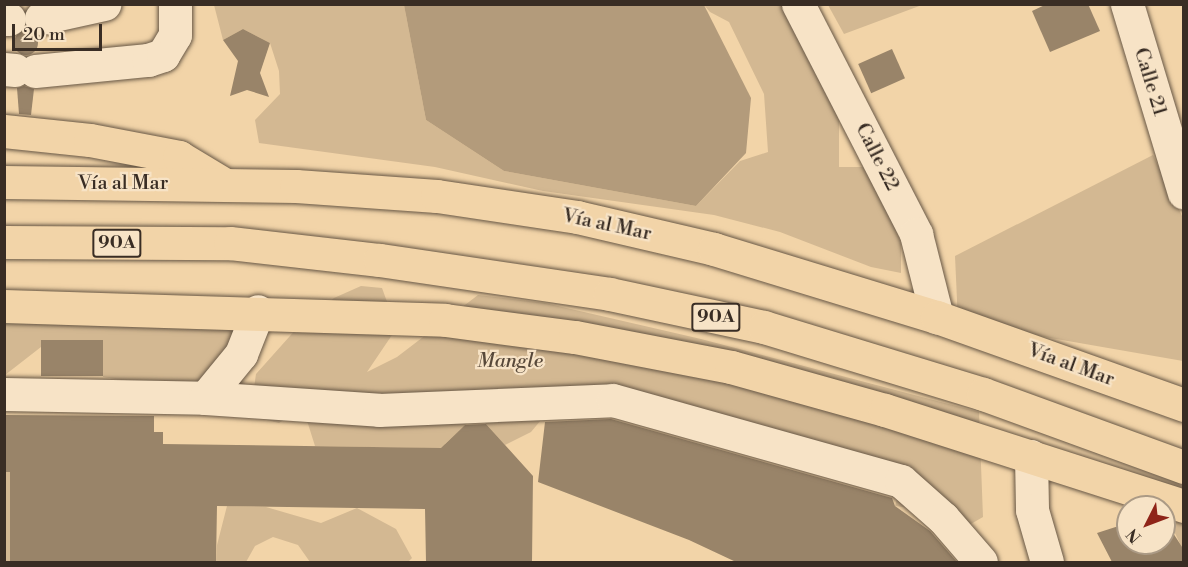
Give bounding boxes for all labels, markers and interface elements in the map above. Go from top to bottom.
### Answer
scale bar [15,12,105,50]
text: 20 m [23,23,65,46]
street label: Calle 21 [1128,45,1172,119]
street label: Calle 22 [850,119,904,195]
street label: Vía al Mar [78,171,168,195]
street label: Vía al Mar [560,204,654,246]
road number: 90A [92,228,142,258]
road number: 90A [690,302,742,332]
street label: Vía al Mar [1024,338,1118,392]
park label: Mangle [477,349,543,373]
north arrow [1116,495,1176,555]
text: N [1122,524,1146,547]

